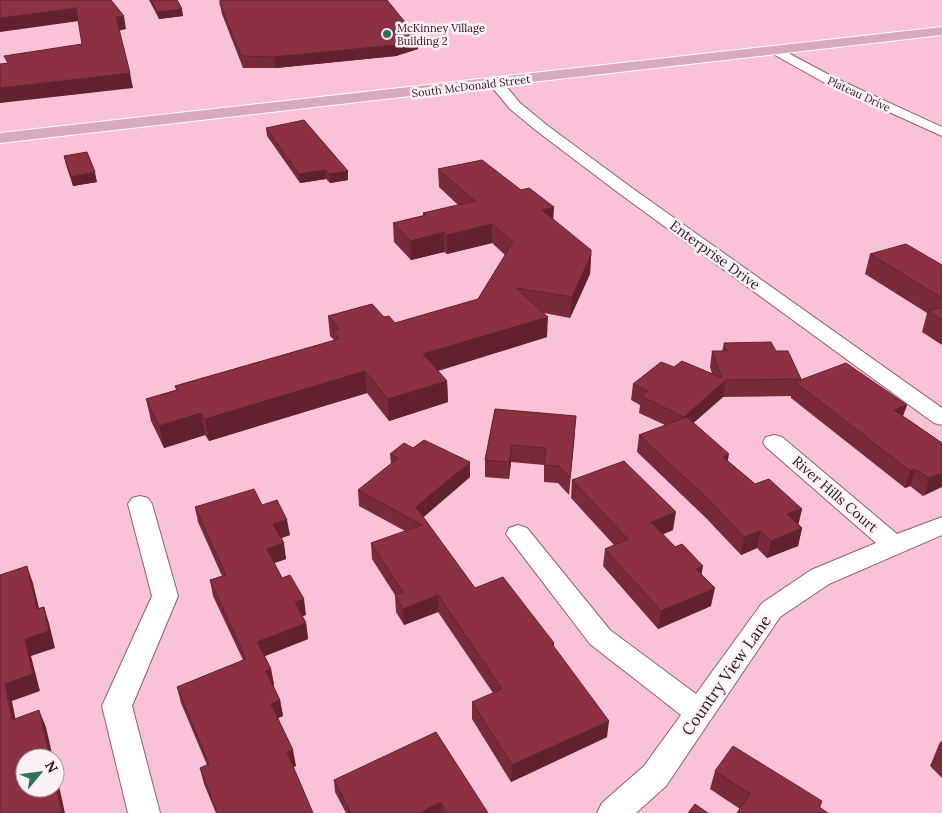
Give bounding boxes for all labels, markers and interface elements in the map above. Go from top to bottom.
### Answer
place label: McKinney Village Building 2 [397,21,485,48]
marker: McKinney Village Building 2 [381,28,393,40]
street label: South McDonald Street [411,72,532,100]
street label: Plateau Drive [825,73,893,115]
street label: Enterprise Drive [666,216,764,294]
street label: River Hills Court [789,452,882,536]
street label: Country View Lane [677,611,775,739]
north arrow [15,748,65,798]
text: N [41,758,62,776]

